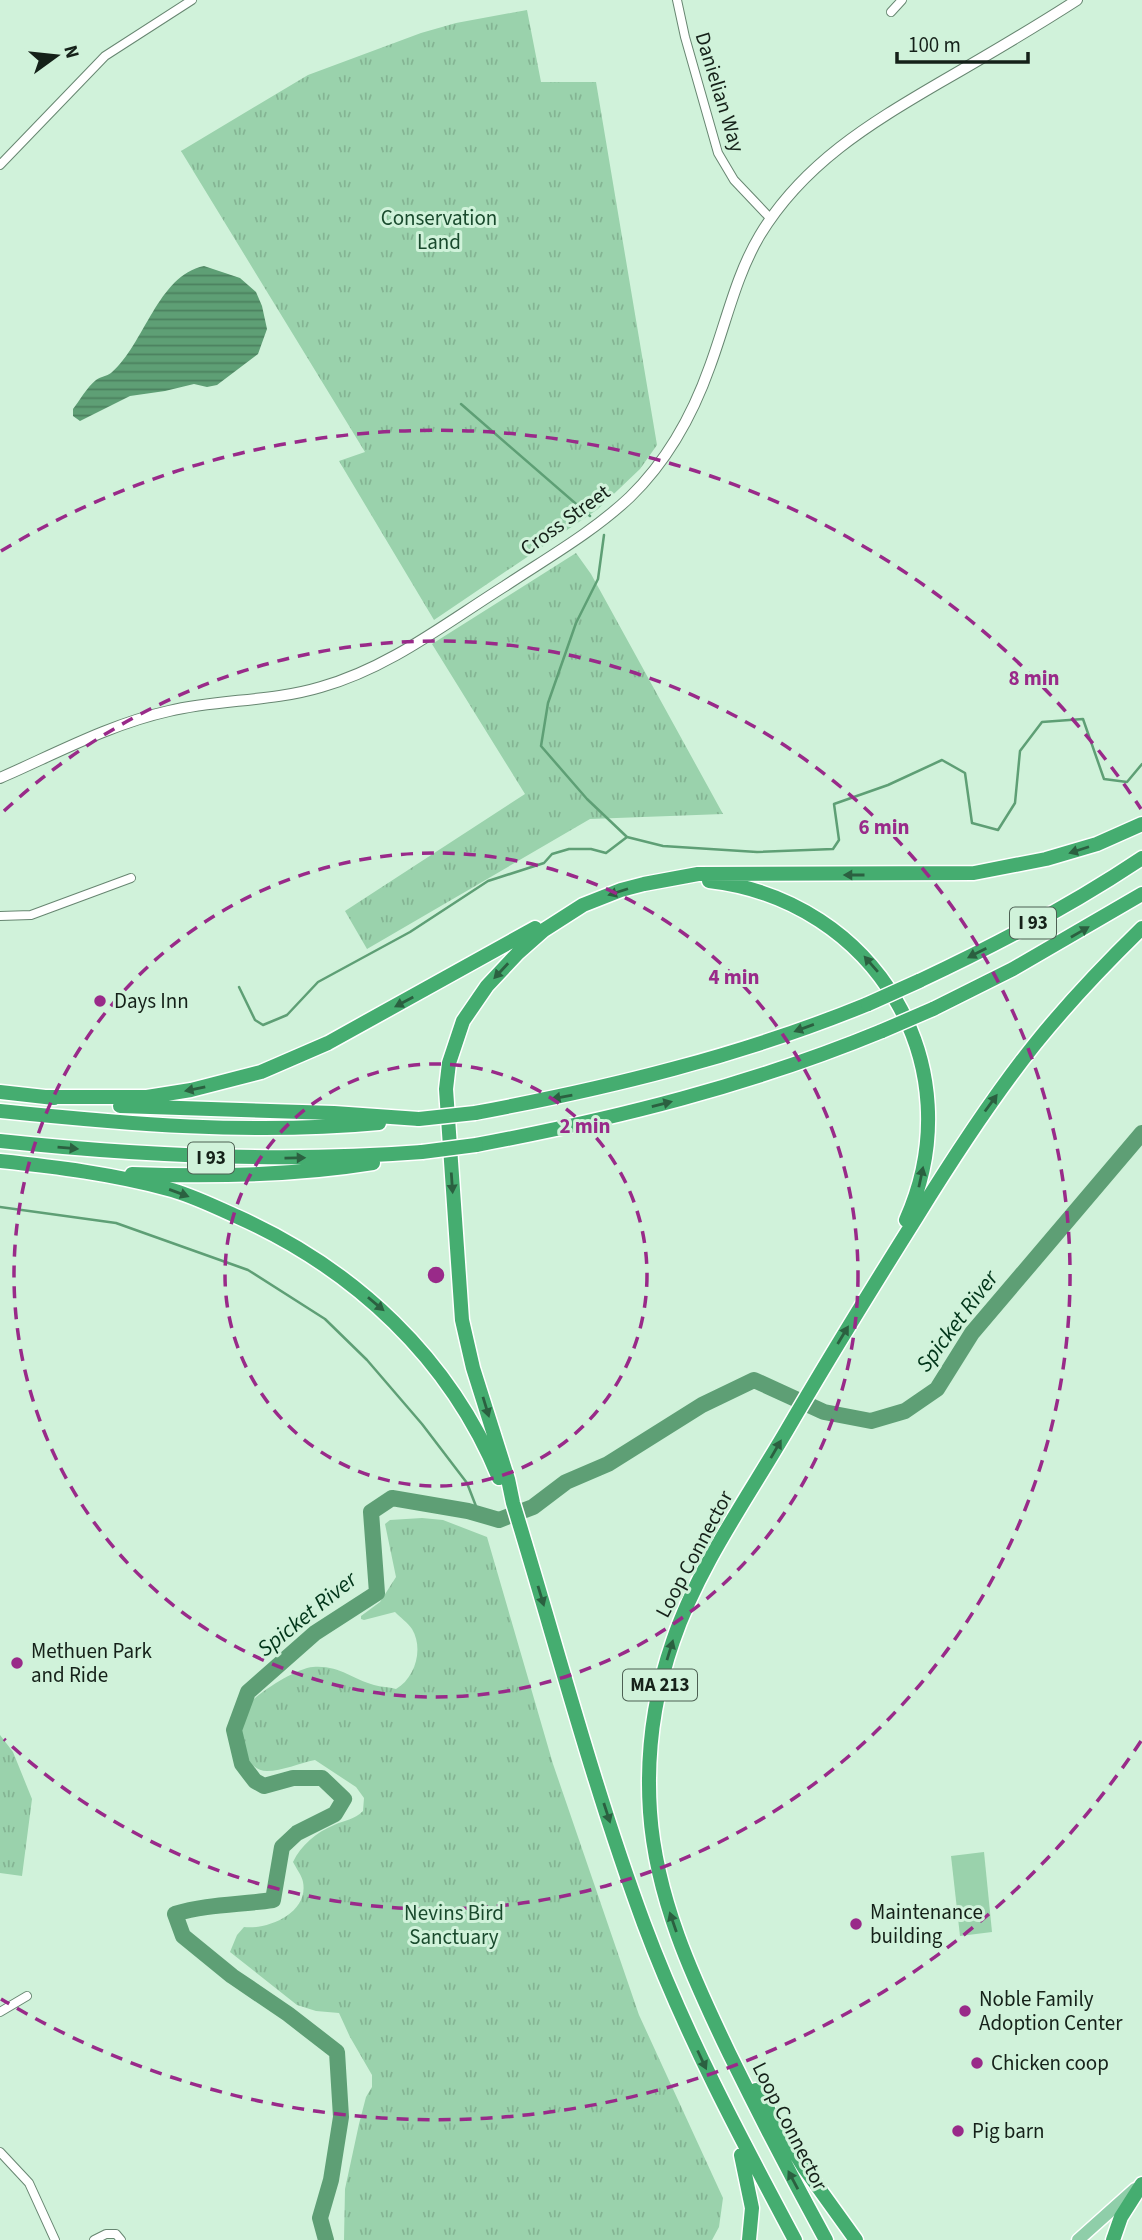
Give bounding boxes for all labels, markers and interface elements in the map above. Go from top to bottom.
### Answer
north arrow [21,21,91,91]
scale bar [897,21,1028,65]
street label: Danielian Way [688,28,753,156]
text: 100 m [908,30,961,60]
text: N [56,42,86,62]
park label: Conservation Land [381,203,497,257]
street label: Cross Street [514,477,616,563]
text: 8 min [1008,663,1060,693]
text: 6 min [858,812,910,842]
one-way arrow [1068,845,1089,855]
one-way arrow [843,869,865,881]
one-way arrow [607,887,628,897]
road number: I 93 [1010,908,1056,939]
one-way arrow [1070,926,1089,938]
one-way arrow [967,947,987,959]
one-way arrow [864,955,879,972]
one-way arrow [493,962,509,980]
text: 4 min [708,962,760,992]
place label: Days Inn [114,986,189,1016]
marker: Days Inn [92,993,108,1009]
one-way arrow [394,997,414,1008]
one-way arrow [793,1023,814,1034]
one-way arrow [184,1083,206,1094]
one-way arrow [551,1092,573,1103]
one-way arrow [983,1094,997,1112]
one-way arrow [652,1099,673,1109]
text: 2 min [559,1111,611,1141]
road number: I 93 [188,1142,234,1174]
one-way arrow [57,1143,79,1154]
one-way arrow [284,1152,306,1164]
one-way arrow [915,1166,926,1188]
one-way arrow [446,1172,457,1194]
one-way arrow [168,1188,189,1199]
water label: Spicket River [908,1262,1007,1379]
centre of rings [424,1263,448,1287]
one-way arrow [367,1296,384,1311]
one-way arrow [837,1326,849,1345]
one-way arrow [481,1396,491,1417]
one-way arrow [769,1440,782,1459]
street label: Loop Connector [648,1484,740,1623]
water label: Spicket River [250,1563,365,1665]
one-way arrow [536,1586,546,1607]
place label: Methuen Park and Ride [31,1636,152,1690]
one-way arrow [666,1640,676,1661]
marker: Methuen Park and Ride [9,1655,25,1671]
road number: MA 213 [623,1670,697,1700]
one-way arrow [602,1803,613,1824]
place label: Maintenance building [870,1897,983,1951]
park label: Nevins Bird Sanctuary [404,1898,504,1952]
one-way arrow [667,1911,678,1932]
marker: Maintenance building [848,1916,864,1932]
place label: Noble Family Adoption Center [979,1984,1123,2038]
marker: Noble Family Adoption Center [957,2003,973,2019]
place label: Chicken coop [991,2048,1109,2078]
one-way arrow [696,2050,708,2070]
marker: Chicken coop [969,2055,985,2071]
street label: Loop Connector [745,2057,836,2196]
place label: Pig barn [972,2116,1045,2146]
marker: Pig barn [950,2123,966,2139]
one-way arrow [788,2170,799,2190]

